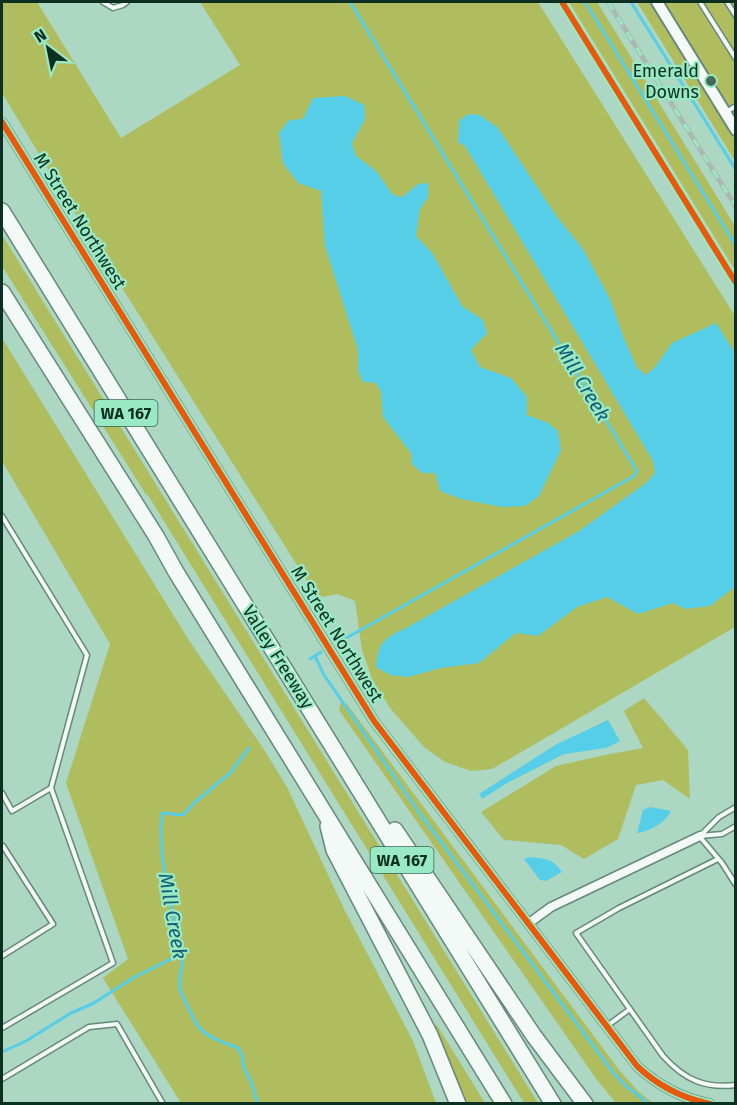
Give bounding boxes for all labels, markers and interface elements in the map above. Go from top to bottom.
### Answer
north arrow [18,18,78,78]
text: N [31,25,50,47]
place label: Emerald Downs [632,60,699,103]
marker: Emerald Downs [704,74,718,88]
street label: M Street Northwest [29,149,131,294]
water label: Mill Creek [550,339,616,426]
road number: WA 167 [94,400,158,426]
street label: M Street Northwest [286,562,388,707]
street label: Valley Freeway [237,601,319,713]
road number: WA 167 [370,847,434,873]
water label: Mill Creek [154,871,192,961]

